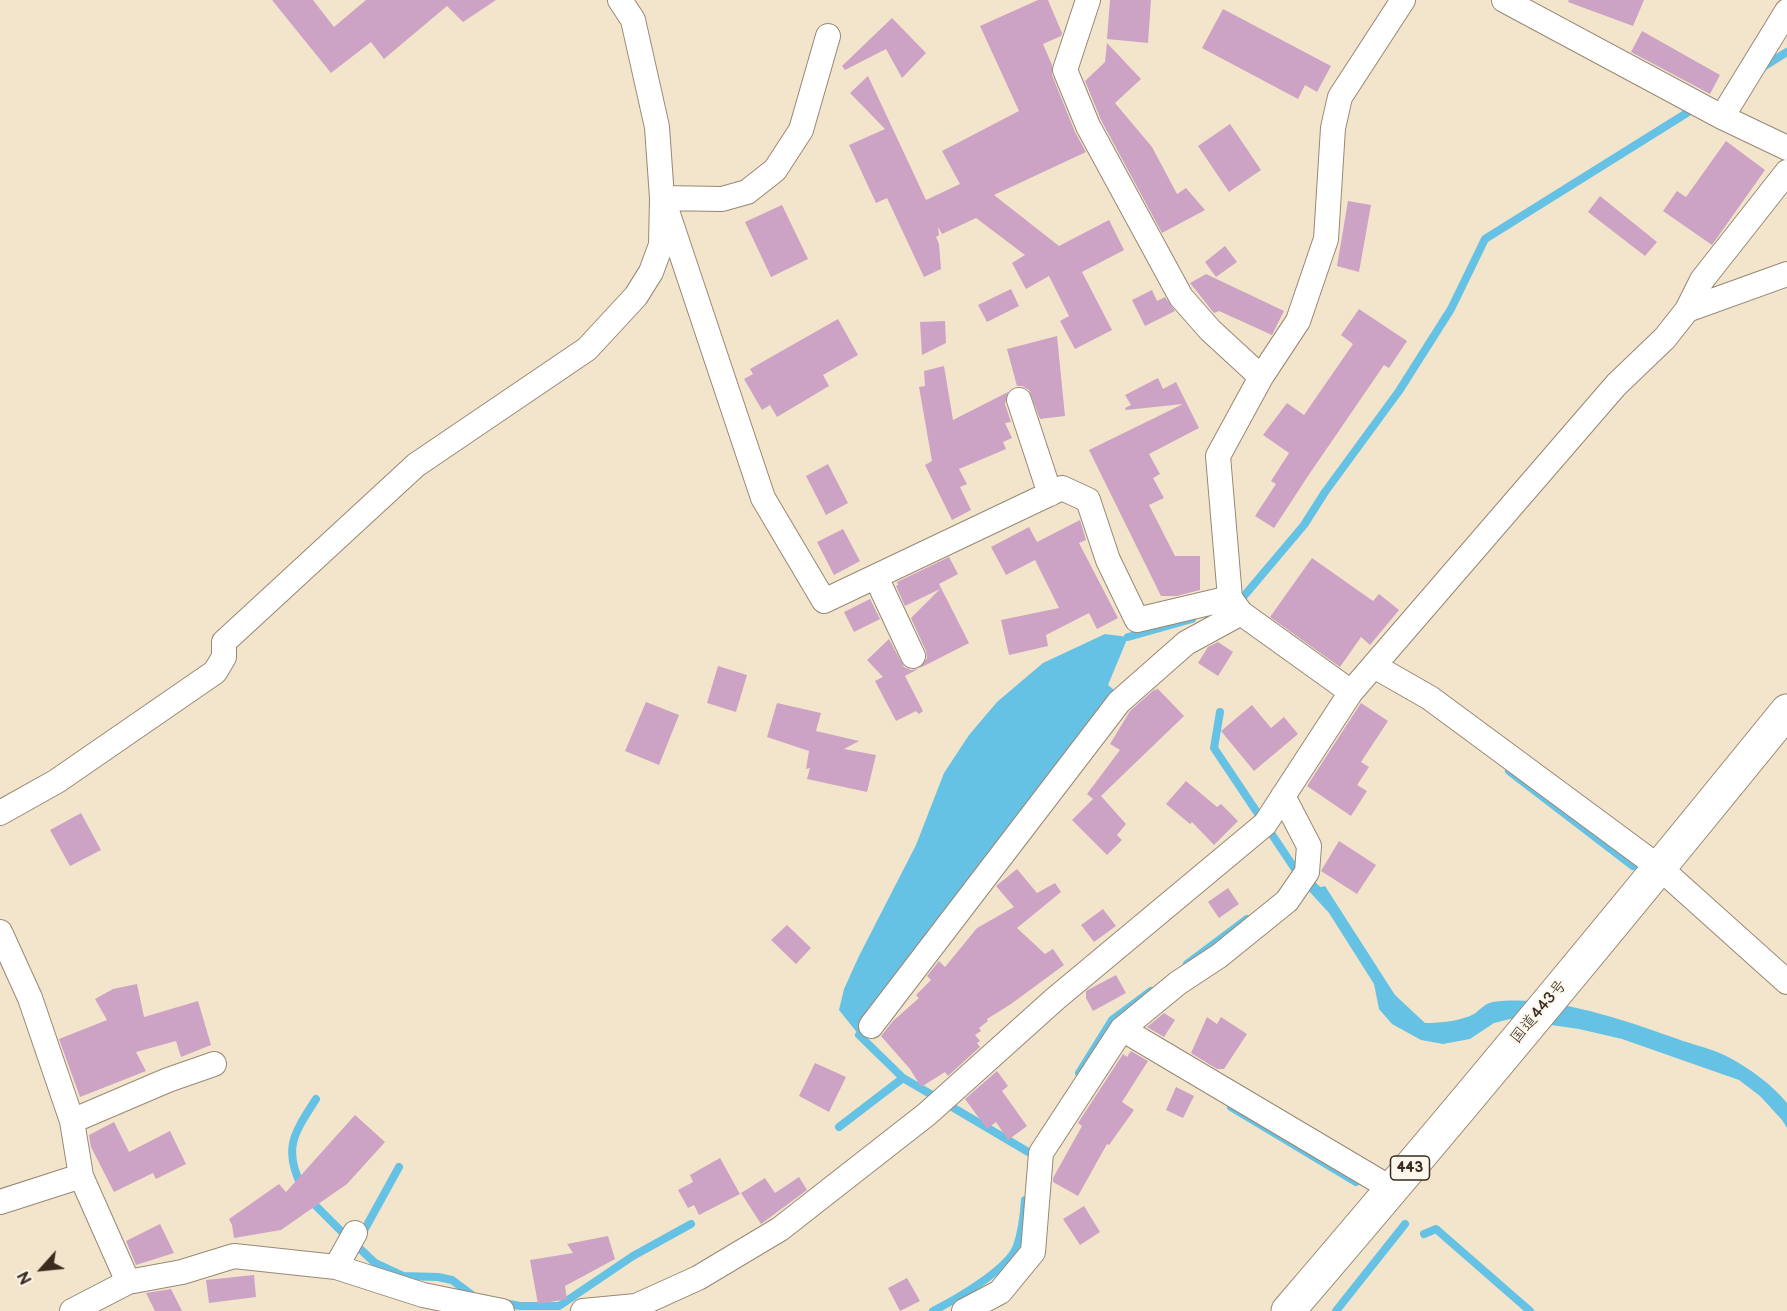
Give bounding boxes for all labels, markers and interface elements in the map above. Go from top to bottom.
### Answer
street label: 国道443号 [1507,976,1571,1048]
road number: 443 [1390,1156,1430,1180]
north arrow [12,1239,72,1299]
text: N [14,1268,37,1287]

